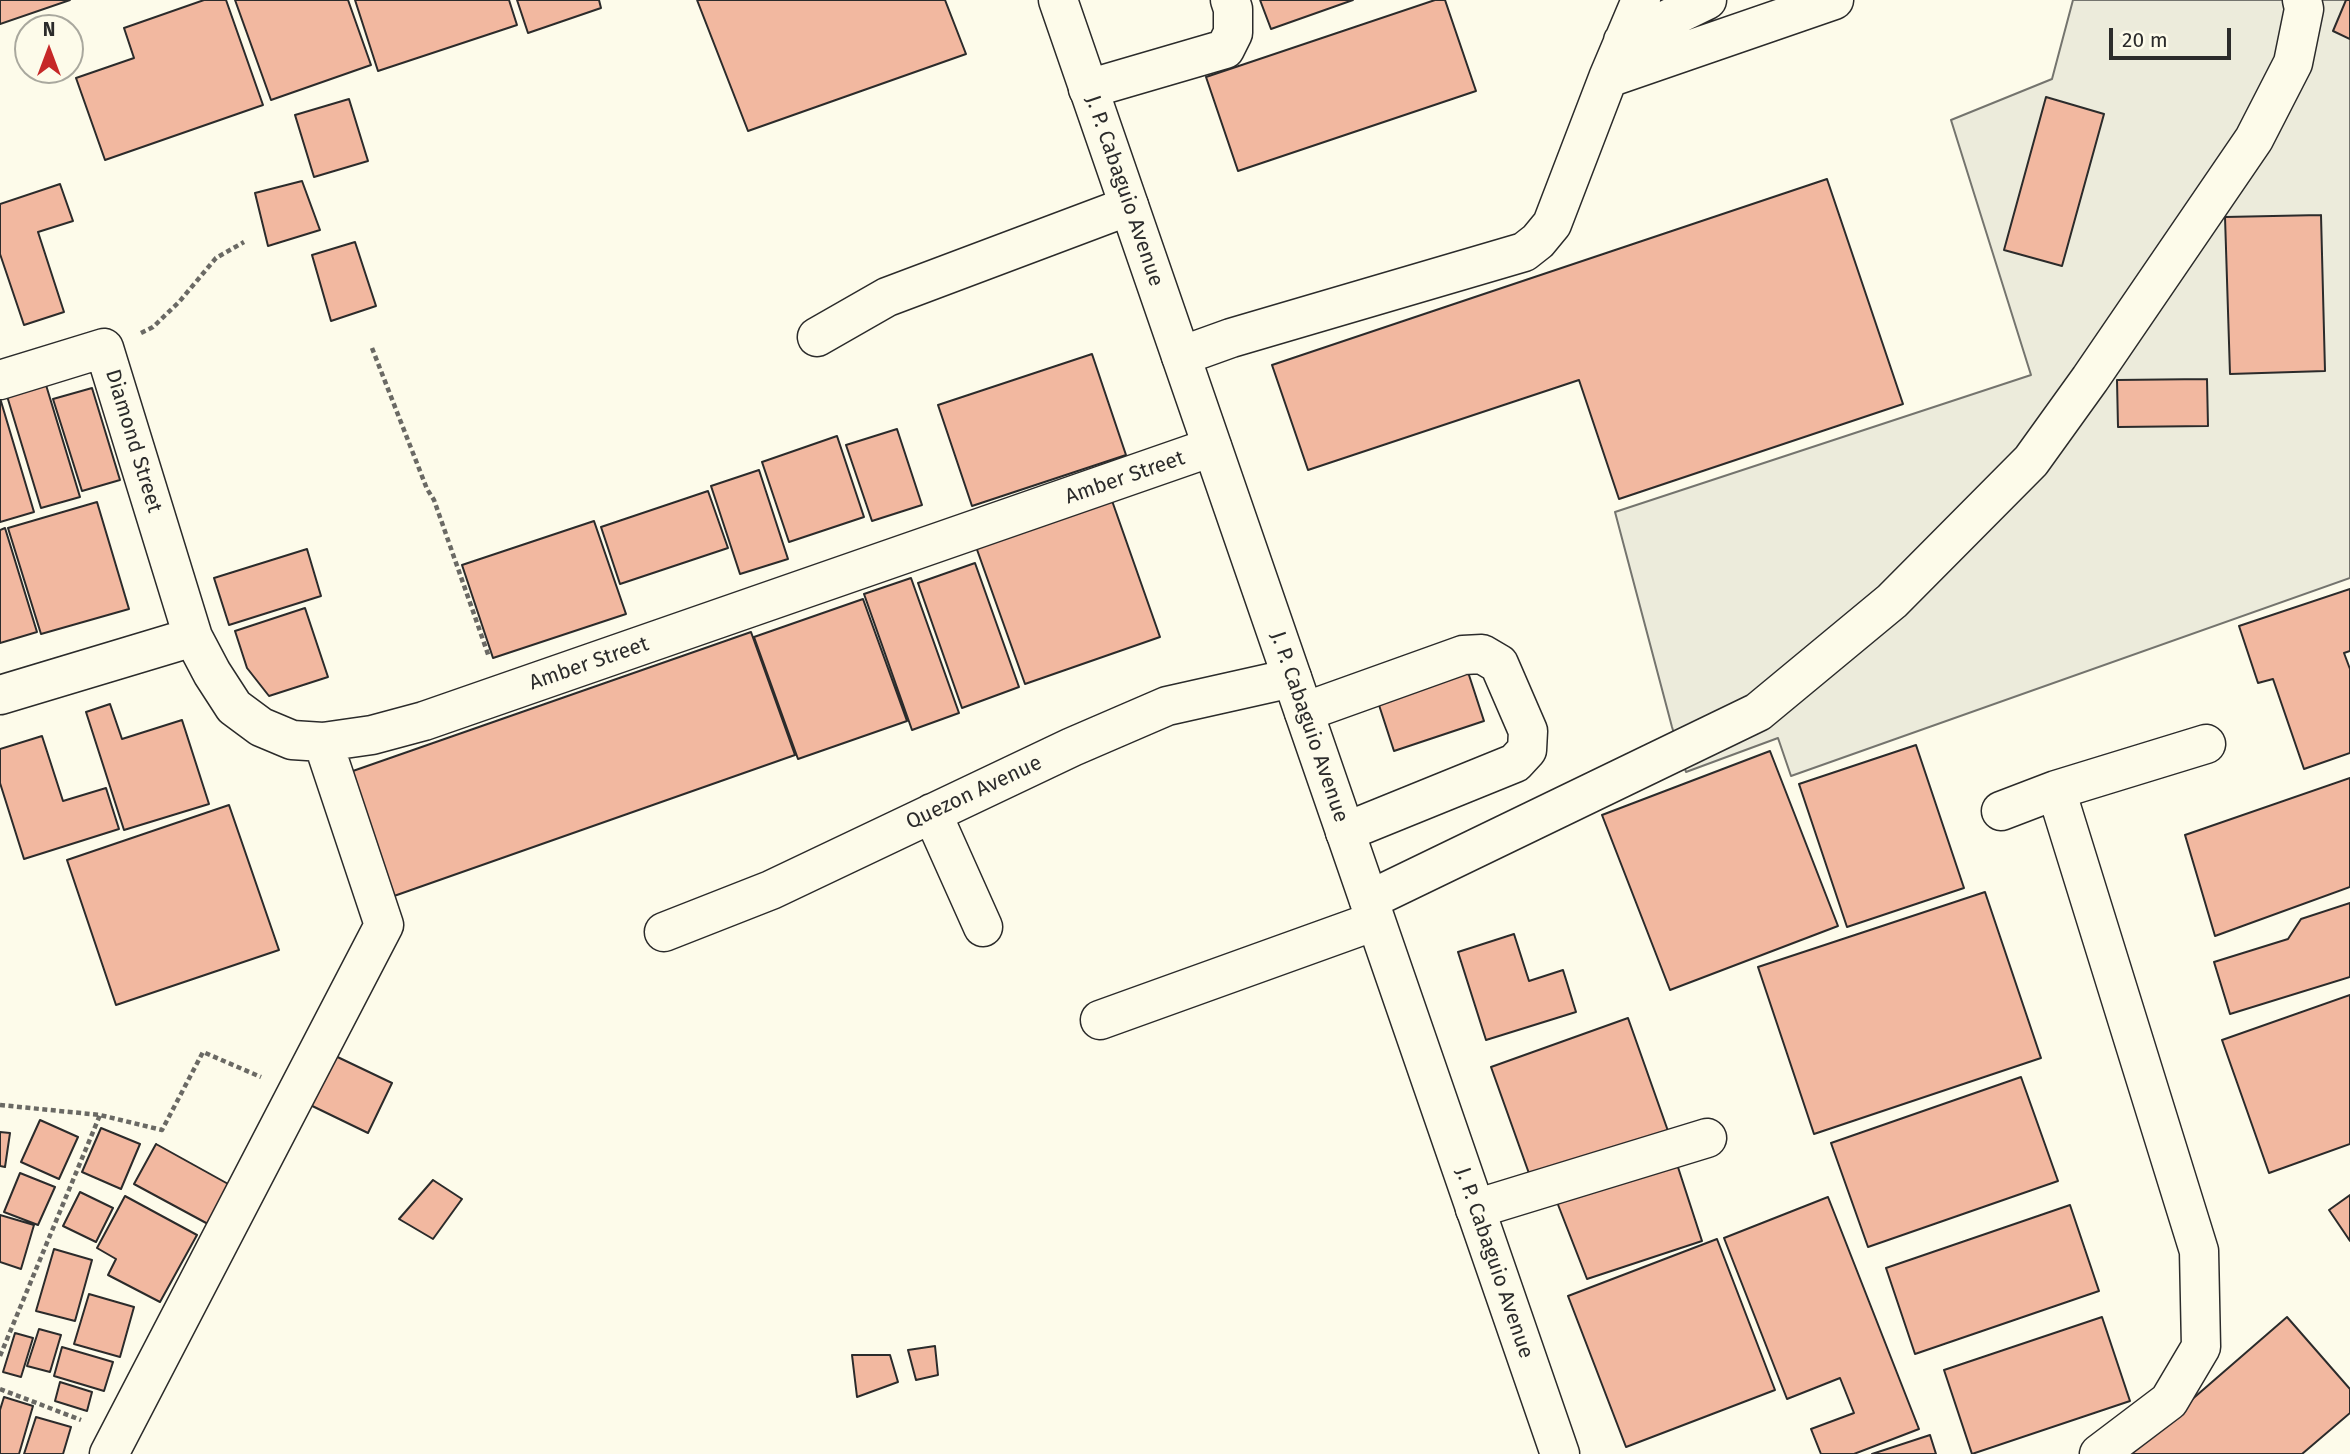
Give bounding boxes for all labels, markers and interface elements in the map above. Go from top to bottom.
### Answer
north arrow [14,14,84,84]
scale bar [2112,14,2234,58]
text: N [43,18,55,41]
text: 20 m [2122,27,2168,53]
street label: J. P. Cabaguio Avenue [1080,92,1168,290]
street label: Diamond Street [99,366,167,516]
street label: Amber Street [1062,446,1188,510]
street label: J. P. Cabaguio Avenue [1265,628,1353,826]
street label: Amber Street [526,632,652,696]
street label: Quezon Avenue [902,751,1046,835]
street label: J. P. Cabaguio Avenue [1450,1164,1538,1362]

